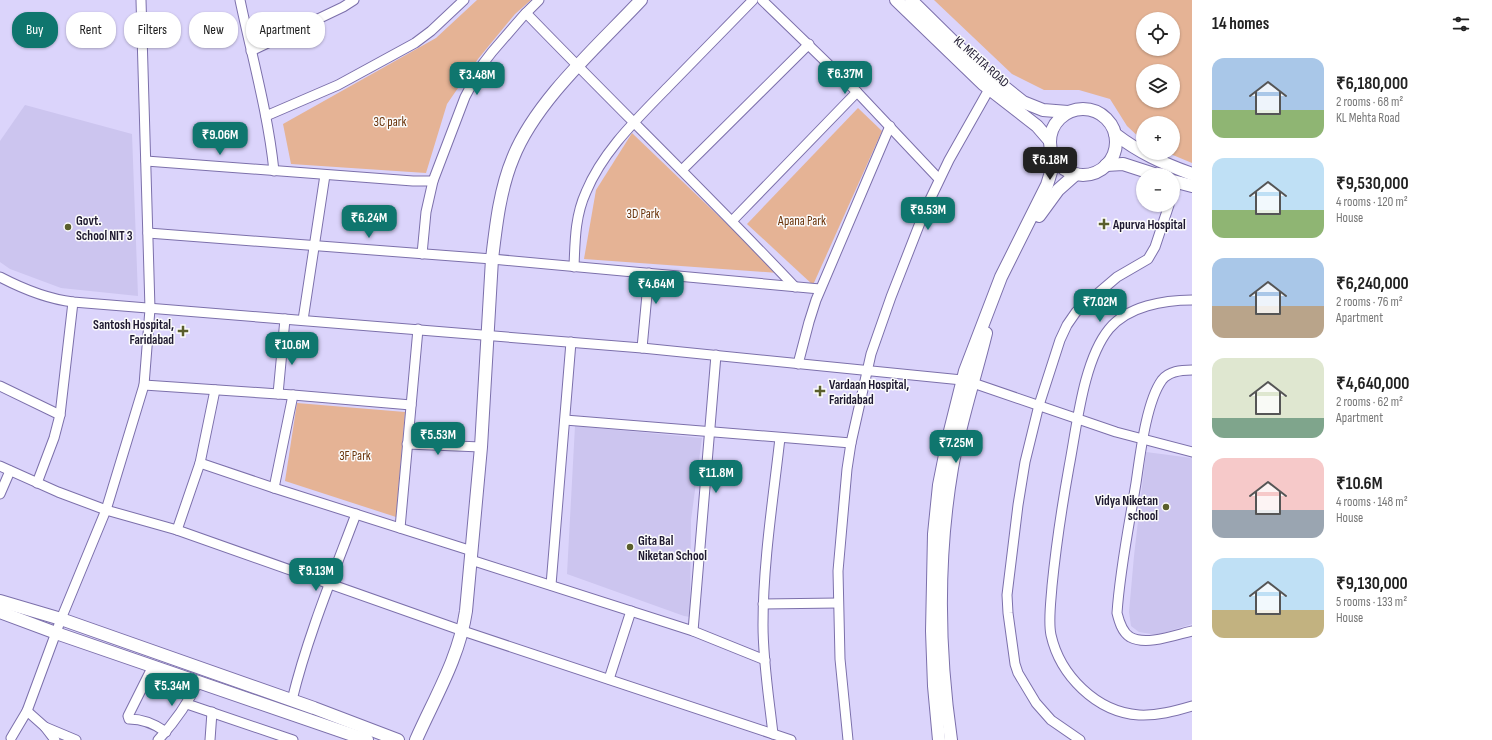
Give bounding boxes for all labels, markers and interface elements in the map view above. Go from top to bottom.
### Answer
chip: Buy [12,12,58,48]
chip: Rent [66,12,116,48]
chip: Filters [124,12,181,48]
chip: New [189,12,238,48]
chip: Apartment [246,12,325,48]
map controls [1136,12,1180,212]
button: locate [1136,12,1180,56]
icon: filters [1450,13,1472,35]
text: 14 homes [1212,14,1269,34]
street label: KL MEHTA ROAD [950,33,1012,91]
pin: ₹6.37M [812,61,878,95]
pin: ₹3.48M [444,62,510,96]
button: layers [1136,64,1180,108]
text: ₹6.37M [827,66,863,82]
text: ₹3.48M [459,67,495,83]
icon: home [1244,74,1292,122]
text: ₹6,180,000 [1336,74,1408,94]
text: 2 rooms · 68 m² [1336,94,1403,110]
text: KL Mehta Road [1336,110,1400,126]
park label: 3C park [374,114,406,130]
button: + [1136,116,1180,160]
pin: ₹9.06M [187,122,253,156]
text: ₹9.06M [202,127,238,143]
pin: ₹6.18M [1017,147,1083,181]
text: ₹6.18M [1032,152,1068,168]
button: − [1136,168,1180,212]
icon: home [1244,174,1292,222]
text: ₹9,530,000 [1336,174,1409,194]
text: 4 rooms · 120 m² [1336,194,1408,210]
pin: ₹9.53M [895,197,961,231]
text: ₹9.53M [910,202,946,218]
pin: ₹6.24M [336,205,402,239]
park label: 3D Park [627,206,659,222]
text: ₹6.24M [351,210,387,226]
text: House [1336,210,1363,226]
place label: Govt. School NIT 3 [76,213,133,244]
park label: Apana Park [777,213,826,229]
place label: Apurva Hospital [1112,217,1186,233]
marker: Apurva Hospital [1098,218,1110,230]
marker: Govt. School NIT 3 [63,222,73,232]
pin: ₹4.64M [623,271,689,305]
icon: home [1244,274,1292,322]
text: ₹6,240,000 [1336,274,1409,294]
text: ₹4.64M [638,276,674,292]
pin: ₹7.02M [1067,289,1133,323]
text: ₹7.02M [1083,294,1117,310]
text: 2 rooms · 76 m² [1336,294,1403,310]
text: Apartment [1336,310,1383,326]
place label: Santosh Hospital, Faridabad [93,317,174,348]
marker: Santosh Hospital, Faridabad [177,325,189,337]
pin: ₹10.6M [259,332,325,366]
text: ₹10.6M [274,337,310,353]
icon: home [1244,374,1292,422]
text: ₹4,640,000 [1336,374,1409,394]
place label: Vardaan Hospital, Faridabad [829,377,909,408]
marker: Vardaan Hospital, Faridabad [814,385,826,397]
text: 2 rooms · 62 m² [1336,394,1403,410]
text: Apartment [1336,410,1383,426]
pin: ₹5.53M [405,422,471,456]
text: ₹5.53M [420,427,456,443]
pin: ₹7.25M [923,430,989,464]
text: ₹7.25M [939,435,973,451]
park label: 3F Park [339,448,371,464]
pin: ₹11.8M [683,460,749,494]
text: ₹11.8M [698,465,734,481]
icon: home [1244,474,1292,522]
text: ₹10.6M [1336,474,1382,494]
place label: Vidya Niketan school [1095,493,1158,524]
text: 4 rooms · 148 m² [1336,494,1408,510]
marker: Vidya Niketan school [1161,502,1171,512]
text: House [1336,510,1363,526]
place label: Gita Bal Niketan School [638,533,707,564]
marker: Gita Bal Niketan School [625,542,635,552]
pin: ₹9.13M [283,558,349,592]
text: ₹9.13M [298,563,334,579]
icon: home [1244,574,1292,622]
text: ₹9,130,000 [1336,574,1408,594]
text: 5 rooms · 133 m² [1336,594,1407,610]
text: House [1336,610,1363,626]
pin: ₹5.34M [139,673,205,707]
text: ₹5.34M [154,678,190,694]

